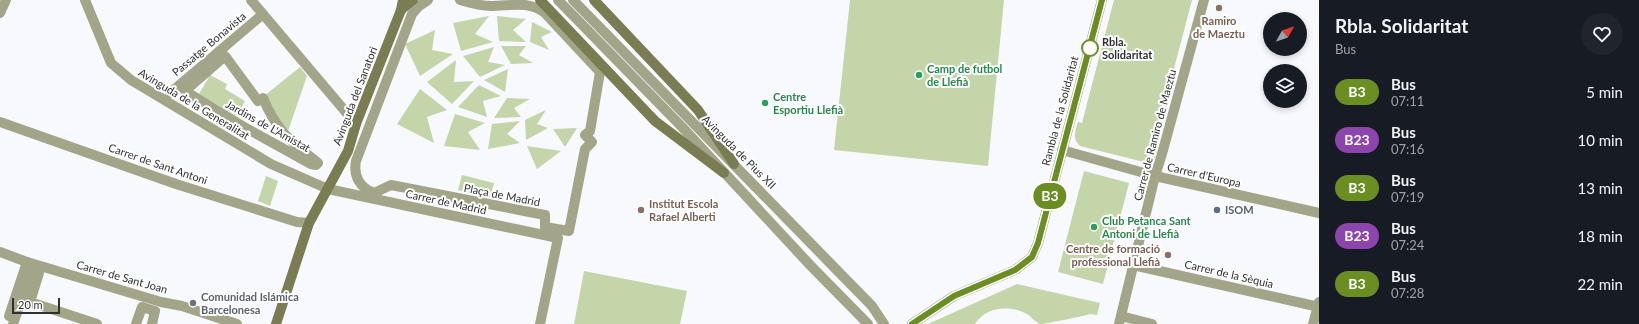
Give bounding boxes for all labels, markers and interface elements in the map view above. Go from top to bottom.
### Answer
marker: Ramiro de Maeztu [1214,3,1224,13]
street label: Passatge Bonavista [169,9,248,78]
north arrow [1263,12,1307,56]
map controls [1263,12,1307,108]
button: heart [1581,13,1623,55]
place label: Ramiro de Maeztu [1193,14,1245,40]
text: Rbla. Solidaritat [1335,14,1468,37]
place label: Rbla. Solidaritat [1102,35,1153,61]
marker: Rbla. Solidaritat [1081,39,1099,57]
text: Bus [1335,41,1356,57]
street label: Avinguda del Sanatori [330,44,380,147]
street label: Rambla de la Solidaritat [1039,55,1080,167]
place label: Camp de futbol de Llefià [927,62,1003,88]
button: layers [1263,64,1307,108]
street label: Avinguda de la Generalitat [136,65,252,142]
street label: Carrer de Ramiro de Maeztu [1131,68,1178,202]
marker: Camp de futbol de Llefià [914,70,924,80]
text: Bus [1391,75,1416,93]
text: B3 [1348,83,1366,100]
text: 5 min [1586,83,1623,101]
place label: Centre Esportiu Llefià [773,90,843,116]
text: 07:11 [1391,93,1424,109]
street label: Jardins de L'Amistat [224,97,313,154]
marker: Centre Esportiu Llefià [760,98,770,108]
street label: Avinguda de Pius XII [700,112,779,191]
text: Bus [1391,123,1416,141]
text: B23 [1344,131,1370,148]
text: 10 min [1577,131,1623,149]
street label: Carrer de Sant Antoni [107,140,210,187]
text: 07:16 [1391,141,1424,157]
street label: Carrer d'Europa [1166,160,1242,189]
text: Bus [1391,171,1416,189]
text: B3 [1348,179,1366,196]
text: 13 min [1577,179,1623,197]
street label: Plaça de Madrid [463,181,541,208]
line badge: B3 [1032,183,1068,209]
street label: Carrer de Madrid [405,187,488,216]
text: B3 [1041,187,1059,204]
text: 07:19 [1391,189,1424,205]
place label: Institut Escola Rafael Alberti [649,197,718,223]
place label: ISOM [1225,203,1254,216]
marker: Institut Escola Rafael Alberti [636,205,646,215]
marker: ISOM [1212,205,1222,215]
place label: Club Petanca Sant Antoni de Llefià [1101,214,1192,240]
text: Bus [1391,219,1416,237]
marker: Club Petanca Sant Antoni de Llefià [1089,222,1099,232]
text: B23 [1344,227,1370,244]
text: 18 min [1577,227,1623,245]
text: 07:24 [1391,237,1424,253]
place label: Centre de formació professional Llefià [1066,242,1160,268]
marker: Centre de formació professional Llefià [1163,250,1173,260]
street label: Carrer de Sant Joan [75,257,169,296]
street label: Carrer de la Sèquia [1183,257,1275,290]
text: Bus [1391,267,1416,285]
text: B3 [1348,275,1366,292]
text: 22 min [1577,275,1623,293]
text: 07:28 [1391,285,1424,301]
place label: Comunidad Islámica Barcelonesa [201,290,299,316]
scale bar [12,296,60,315]
text: 20 m [18,298,43,311]
marker: Comunidad Islámica Barcelonesa [188,298,198,308]

